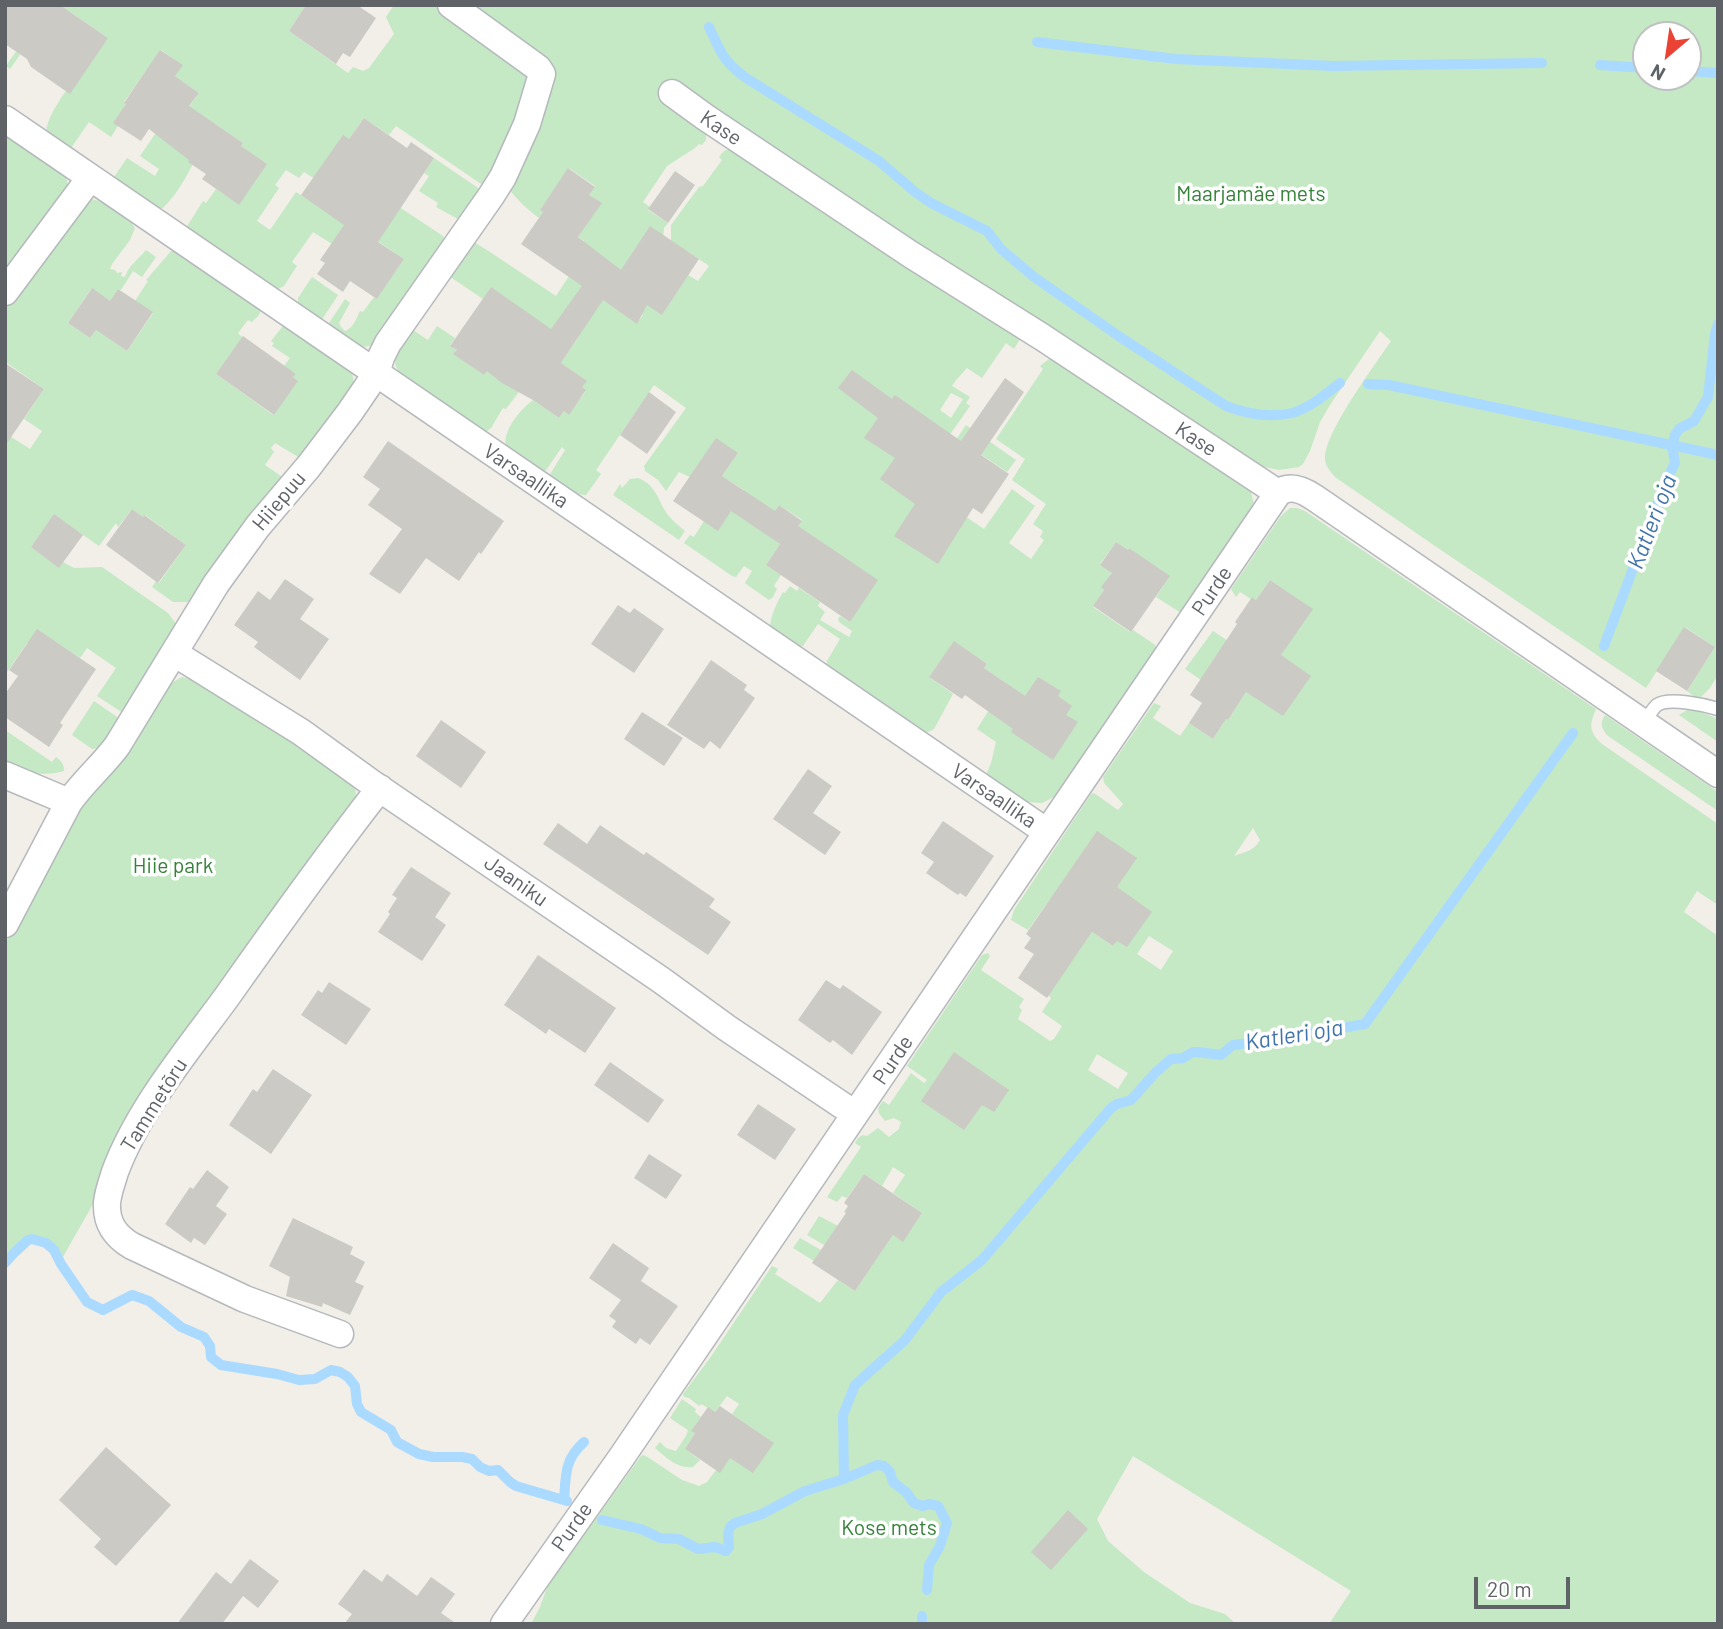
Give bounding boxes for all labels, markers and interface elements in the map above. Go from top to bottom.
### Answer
north arrow [1632,21,1702,91]
text: N [1646,60,1669,86]
street label: Kase [695,105,747,151]
park label: Maarjamäe mets [1176,181,1326,207]
street label: Kase [1170,416,1222,462]
street label: Varsaallika [479,438,573,514]
street label: Hiiepuu [247,466,311,536]
water label: Katleri oja [1621,471,1683,573]
street label: Purde [1186,562,1238,620]
street label: Varsaallika [947,758,1041,834]
street label: Jaaniku [479,850,553,912]
park label: Hiie park [133,853,213,879]
water label: Katleri oja [1243,1014,1345,1056]
street label: Purde [867,1031,919,1089]
street label: Tammetõru [115,1054,193,1156]
street label: Purde [546,1498,598,1556]
park label: Kose mets [841,1515,937,1541]
scale bar [1478,1562,1574,1606]
text: 20 m [1487,1576,1532,1601]

